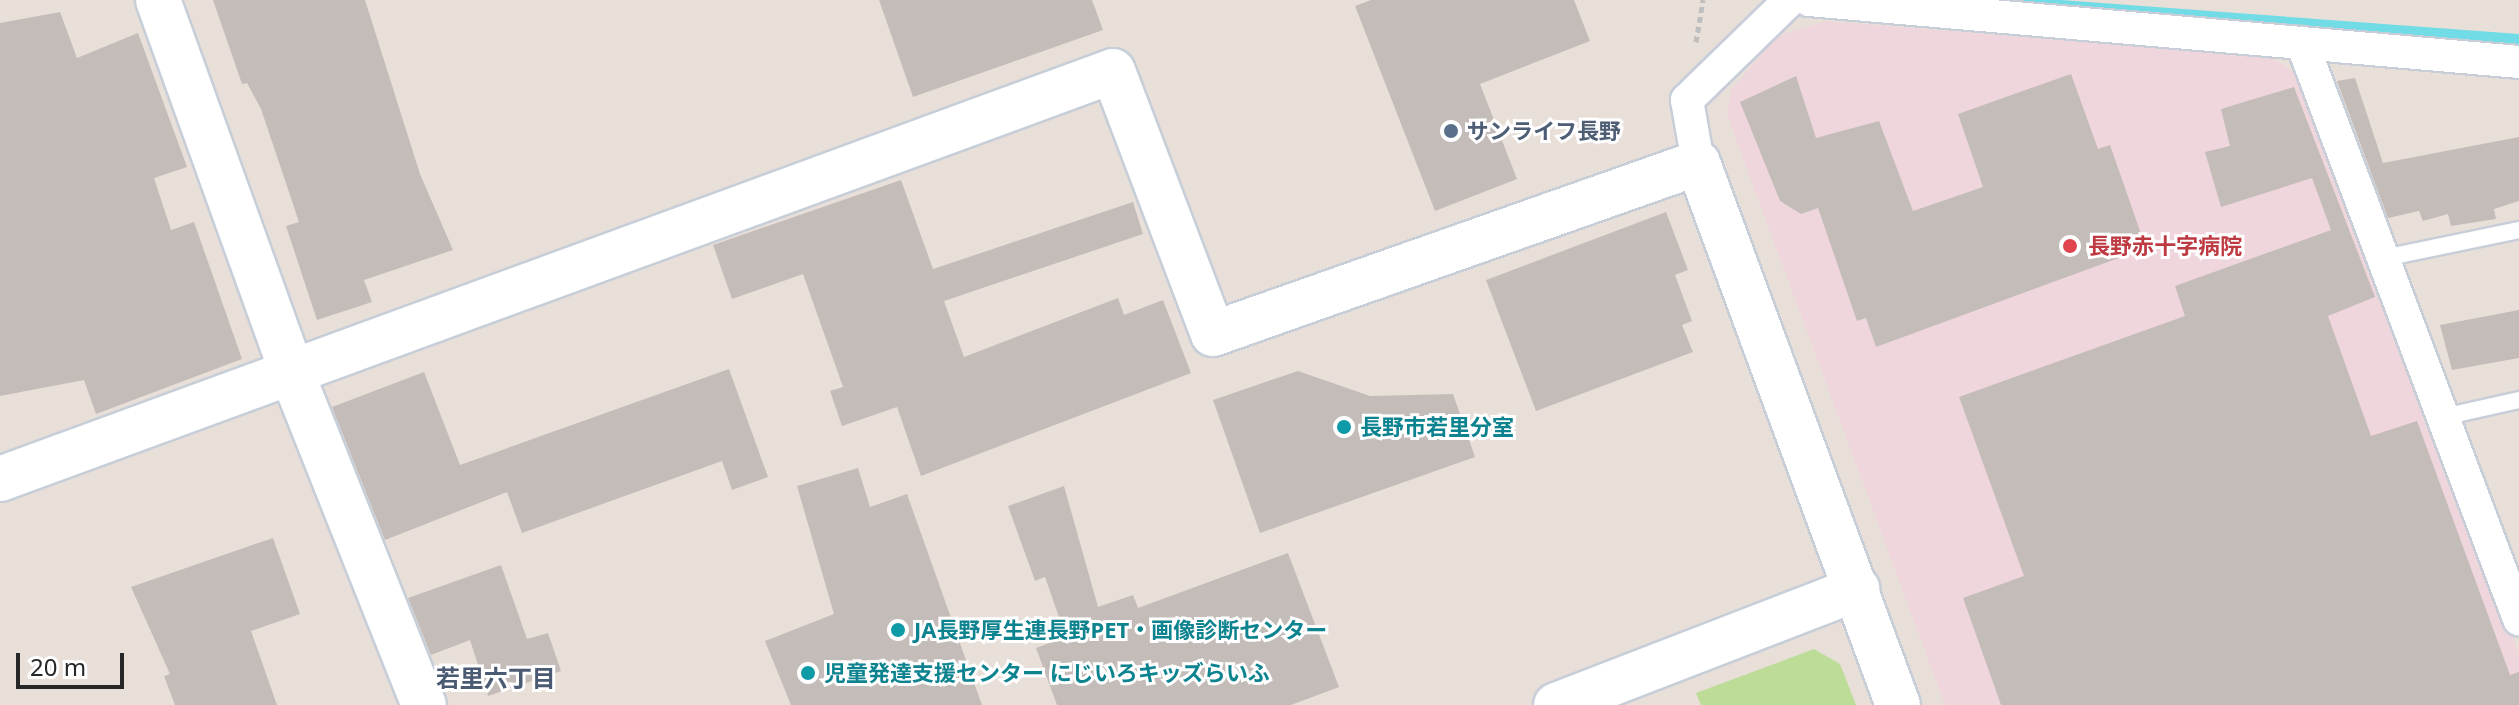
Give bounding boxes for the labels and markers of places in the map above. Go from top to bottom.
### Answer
place label: サンライフ長野 [1467,118,1621,144]
marker: サンライフ長野 [1442,122,1460,140]
place label: 長野赤十字病院 [2088,233,2242,259]
marker: 長野赤十字病院 [2059,235,2081,257]
place label: 長野市若里分室 [1360,414,1514,440]
marker: 長野市若里分室 [1335,418,1353,436]
place label: JA長野厚生連長野PET・画像診断センター [914,617,1327,643]
marker: JA長野厚生連長野PET・画像診断センター [889,621,907,639]
place label: 児童発達支援センター にじいろキッズらいふ [824,660,1270,686]
marker: 児童発達支援センター にじいろキッズらいふ [799,664,817,682]

